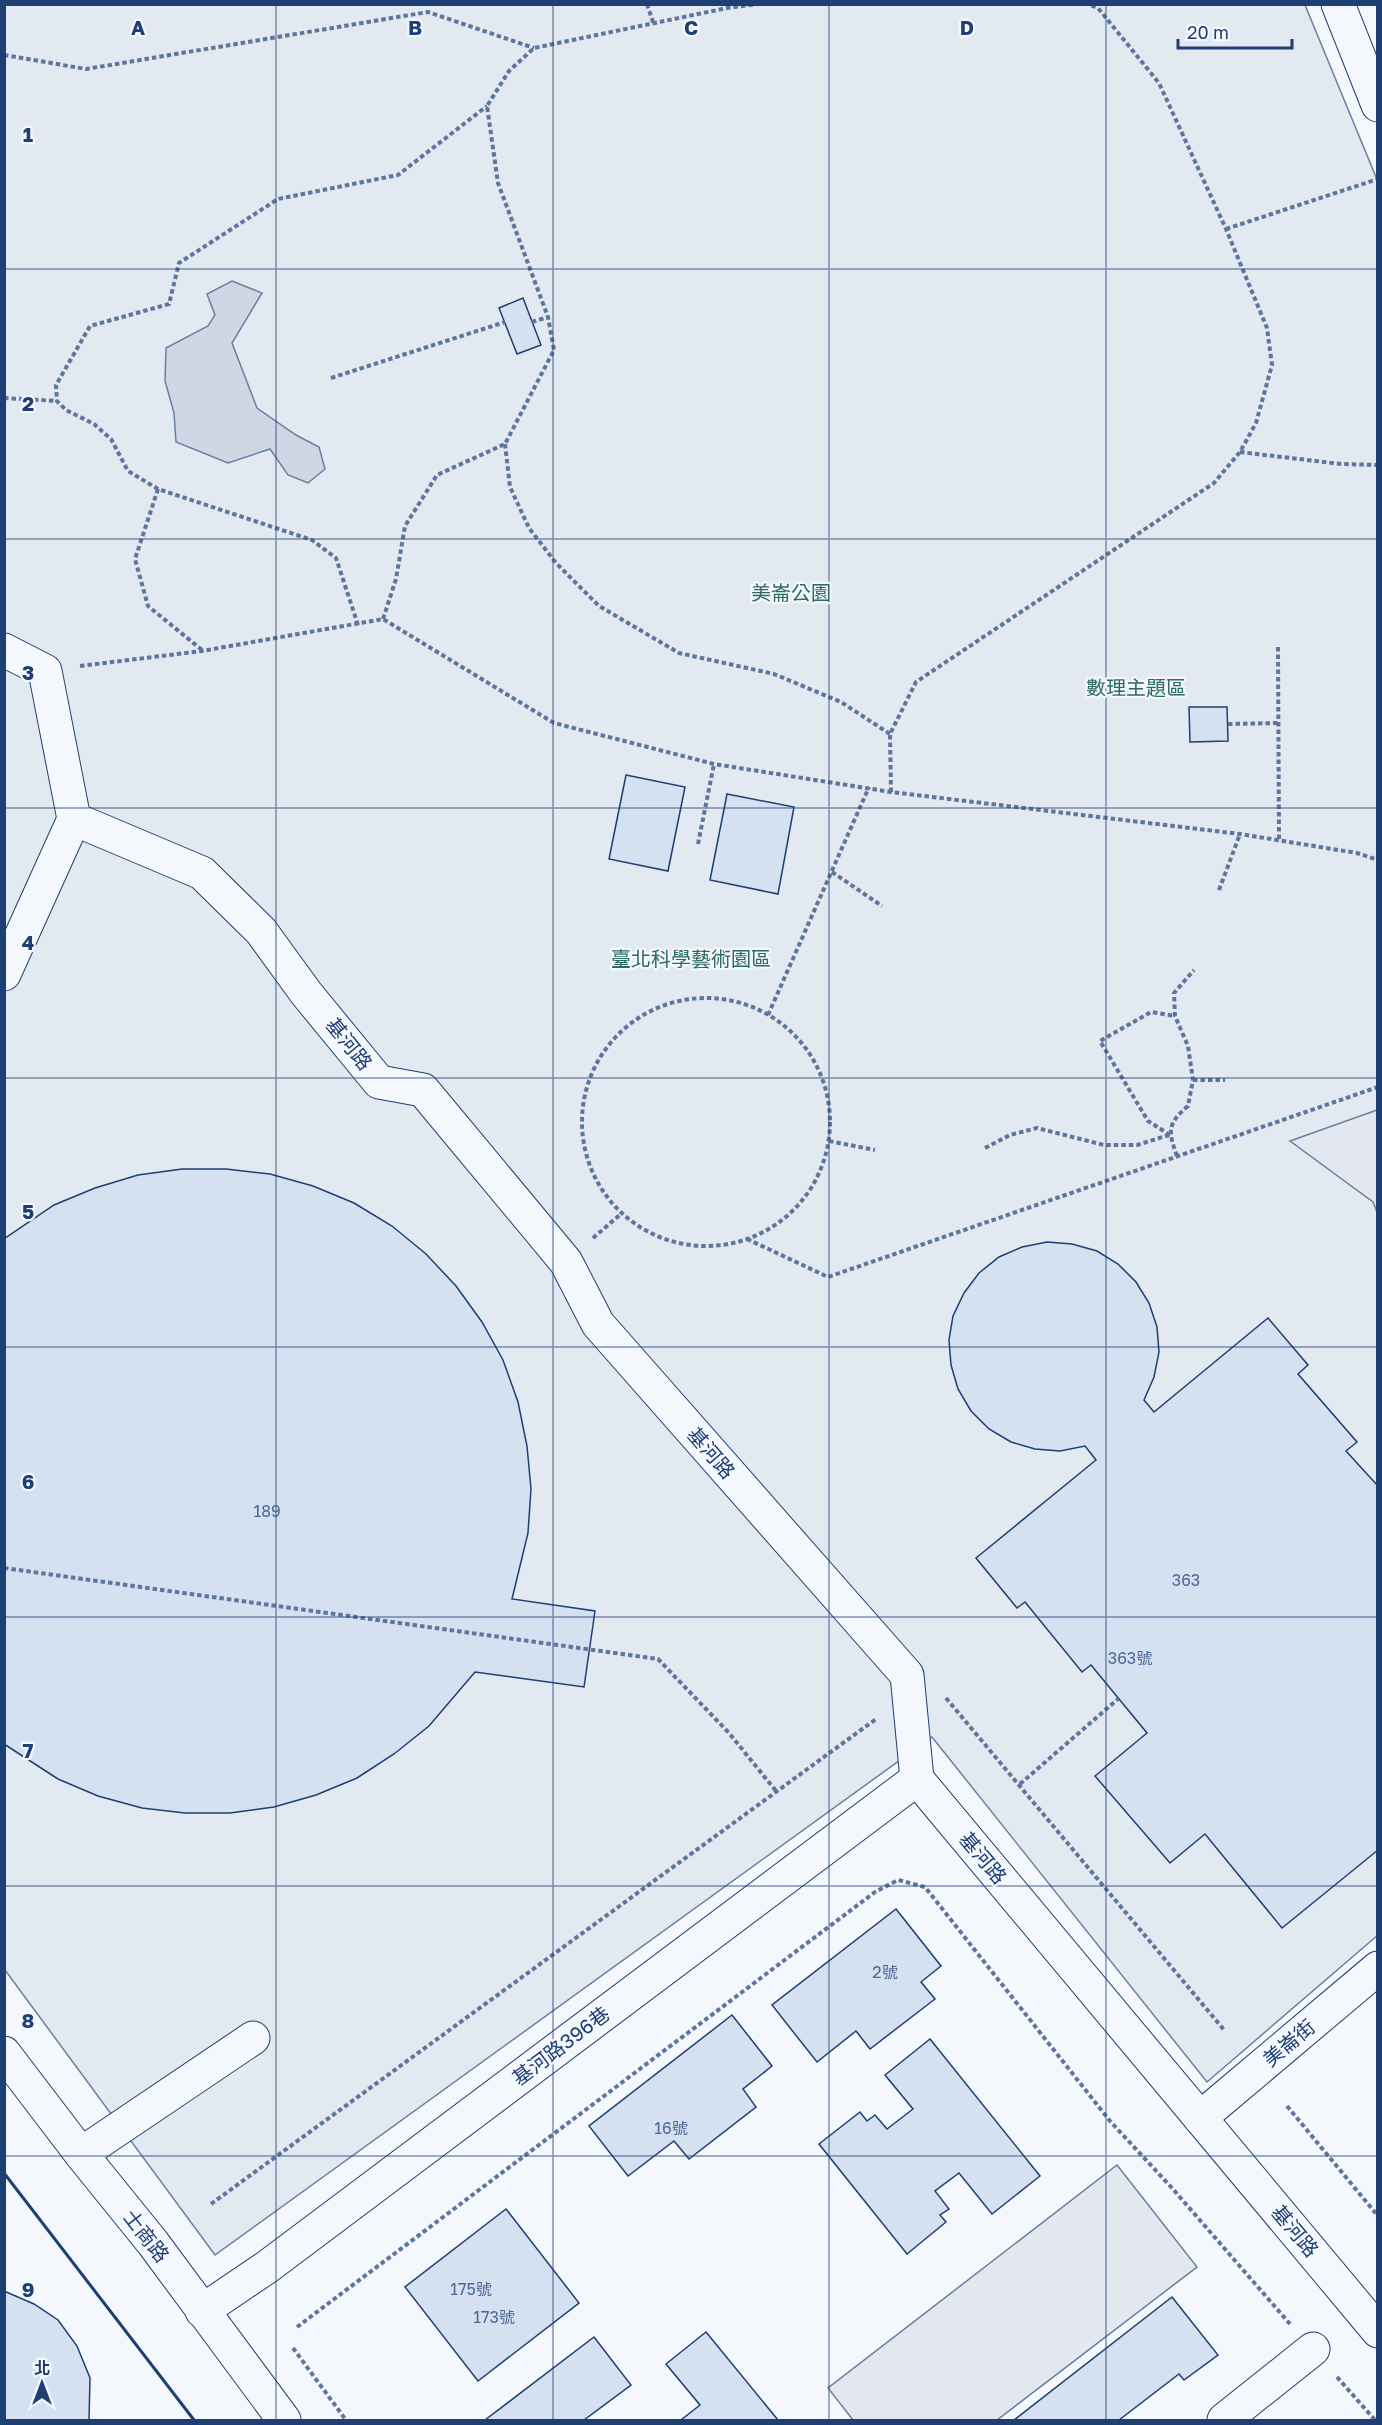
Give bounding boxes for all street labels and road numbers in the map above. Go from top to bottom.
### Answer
street label: 基河路 [322,1013,378,1074]
street label: 基河路 [683,1422,740,1483]
street label: 基河路 [955,1827,1012,1888]
street label: 基河路396巷 [507,2001,614,2090]
street label: 美崙街 [1258,2014,1319,2071]
street label: 基河路 [1267,2200,1324,2261]
street label: 士商路 [119,2204,175,2266]

